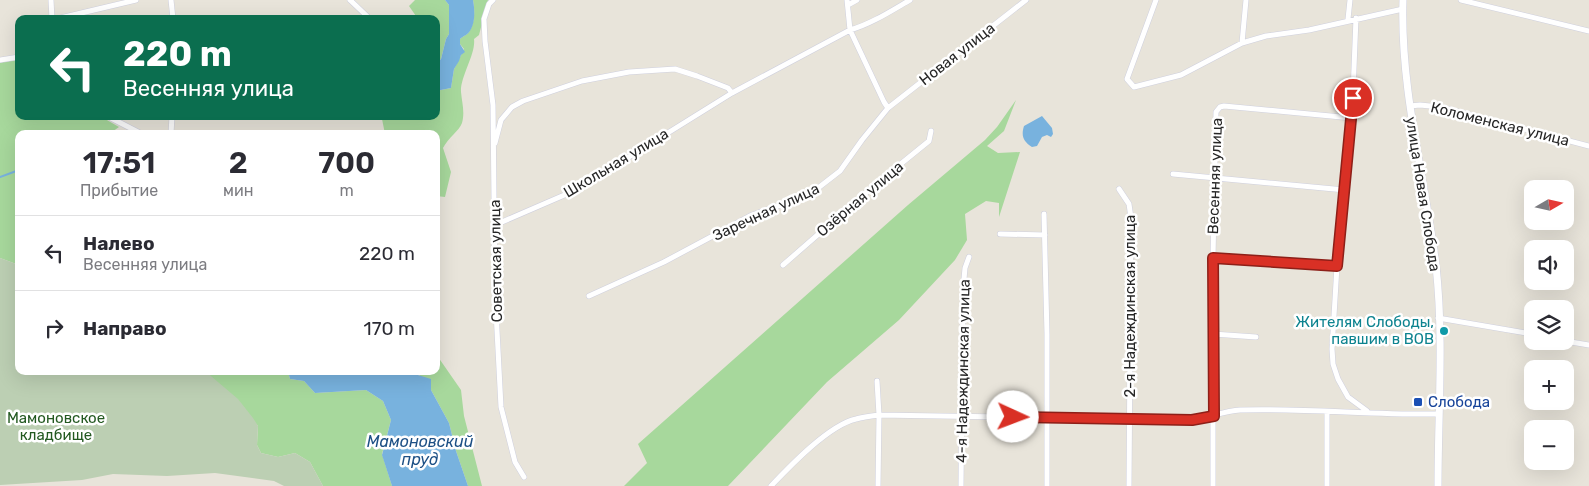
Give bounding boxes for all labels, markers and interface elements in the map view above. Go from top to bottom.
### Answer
street label: Новая улица [916,19,998,89]
text: 220 m [123,33,232,75]
icon: left [40,35,105,100]
text: Весенняя улица [123,75,294,102]
pin [1332,77,1374,119]
icon: arrive [1339,84,1367,112]
street label: Коломенская улица [1429,98,1571,150]
street label: улица Новая Слобода [1402,115,1444,273]
street label: Весенняя улица [1204,117,1226,235]
street label: Школьная улица [560,125,672,201]
text: 17:51 [83,145,155,181]
text: 2 [229,145,248,181]
text: 700 [318,145,375,181]
street label: Озёрная улица [813,158,907,240]
street label: Заречная улица [710,179,822,245]
north arrow [1524,180,1574,230]
map controls [1524,180,1574,470]
text: Прибытие [80,181,158,200]
text: мин [223,181,253,200]
text: m [340,181,354,200]
street label: Советская улица [486,200,506,322]
street label: 2-я Надеждинская улица [1121,215,1139,397]
text: Налево [83,232,155,255]
icon: left [40,239,68,267]
button: sound [1524,240,1574,290]
text: 220 m [359,242,415,265]
text: Весенняя улица [83,255,207,274]
street label: 4-я Надеждинская улица [952,279,974,463]
button: layers [1524,300,1574,350]
place label: Жителям Слободы, павшим в ВОВ [1295,313,1434,348]
icon: right [40,314,68,342]
text: Направо [83,317,167,340]
text: 170 m [364,317,415,340]
marker: Жителям Слободы, павшим в ВОВ [1438,325,1450,337]
button: + [1524,360,1574,410]
position arrow [986,390,1038,442]
place label: Слобода [1428,393,1490,411]
marker: Слобода [1412,396,1424,408]
park label: Мамоновское кладбище [7,409,105,444]
button: − [1524,420,1574,470]
water label: Мамоновский пруд [367,432,474,469]

